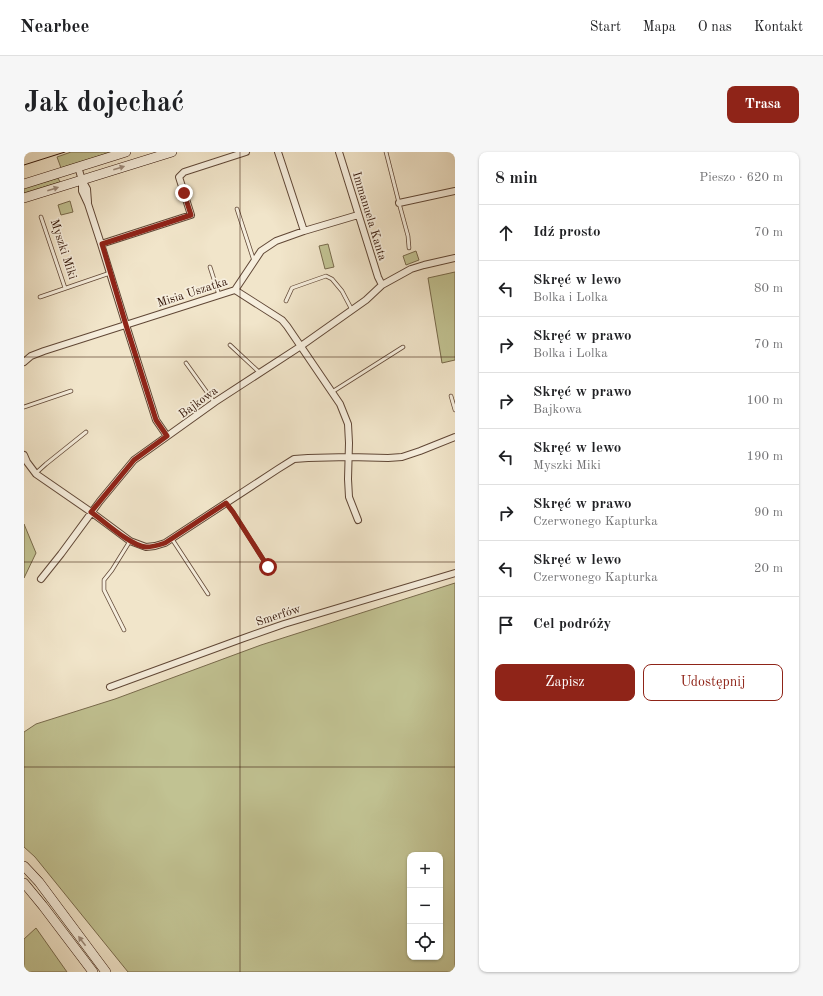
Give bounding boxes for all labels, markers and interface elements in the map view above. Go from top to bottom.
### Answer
text: Nearbee [20,18,89,37]
text: Start [590,20,621,34]
text: Mapa [643,20,676,34]
text: O nas [698,20,732,34]
text: Kontakt [754,20,803,34]
button: Trasa [727,86,799,123]
text: Jak dojechać [24,90,184,118]
one-way arrow [114,165,126,171]
street label: Immanuela Kanta [350,170,388,262]
text: 8 min [495,170,538,187]
text: Pieszo · 620 m [699,171,783,184]
route end [175,184,193,202]
one-way arrow [47,186,59,192]
street label: Myszki Miki [48,218,78,281]
icon: ahead [495,222,517,244]
text: Idź prosto [533,225,600,240]
text: 70 m [754,226,783,239]
text: Skręć w lewo [533,273,621,288]
street label: Misia Uszatka [156,276,229,310]
icon: left [495,278,517,300]
text: 80 m [754,282,783,295]
text: Bolka i Lolka [533,291,608,304]
text: Skręć w prawo [533,329,632,344]
icon: right [495,334,517,356]
text: 70 m [754,338,783,351]
text: Bolka i Lolka [533,347,608,360]
street label: Bajkowa [177,385,220,421]
text: Skręć w prawo [533,385,632,400]
icon: right [495,390,517,412]
text: 100 m [746,394,783,407]
text: Bajkowa [533,403,582,416]
text: Skręć w lewo [533,441,621,456]
icon: left [495,446,517,468]
text: 190 m [746,450,783,463]
text: Myszki Miki [533,459,601,472]
text: Skręć w prawo [533,497,632,512]
icon: right [495,502,517,524]
text: 90 m [754,506,783,519]
text: Czerwonego Kapturka [533,515,658,528]
text: Skręć w lewo [533,553,621,568]
route start [259,558,277,576]
icon: left [495,558,517,580]
text: 20 m [754,562,783,575]
text: Czerwonego Kapturka [533,571,658,584]
street label: Smerfów [254,603,303,629]
icon: arrive [495,614,517,636]
text: Cel podróży [533,617,611,632]
button: Zapisz [495,664,635,701]
button: Udostępnij [643,664,783,701]
map controls [407,852,443,960]
button: + [407,852,443,888]
button: − [407,888,443,924]
button: locate [407,924,443,960]
one-way arrow [78,935,87,946]

